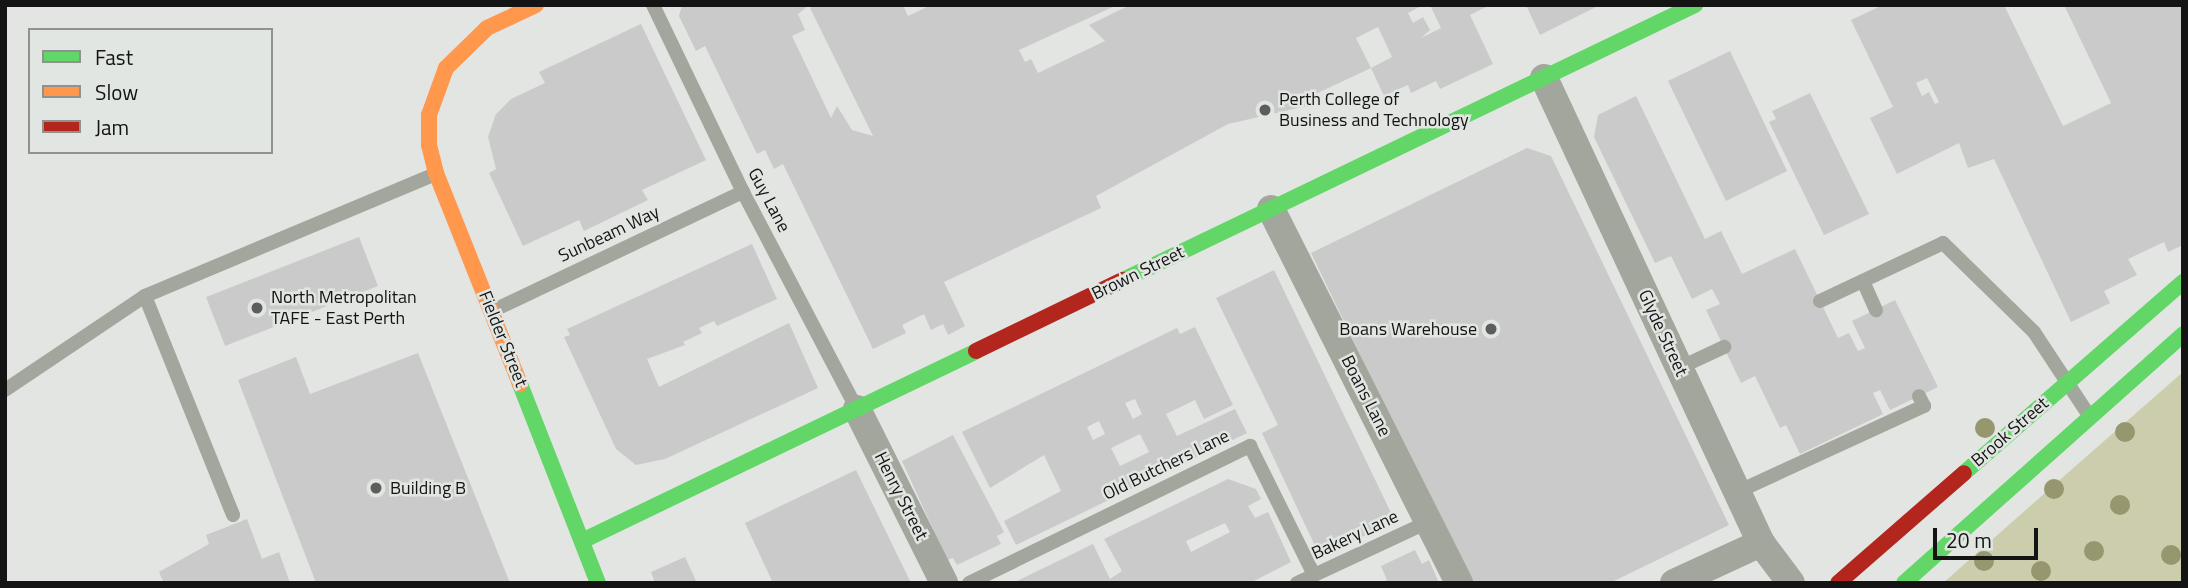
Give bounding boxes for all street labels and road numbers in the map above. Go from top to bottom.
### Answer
street label: Guy Lane [743,164,795,236]
street label: Sunbeam Way [555,201,663,267]
street label: Brown Street [1088,241,1188,305]
street label: Glyde Street [1634,286,1692,380]
street label: Fielder Street [474,288,532,390]
street label: Boans Lane [1336,352,1396,440]
street label: Brook Street [1967,393,2053,471]
street label: Old Butchers Lane [1099,425,1233,505]
street label: Henry Street [870,448,932,544]
street label: Bakery Lane [1308,506,1402,564]

